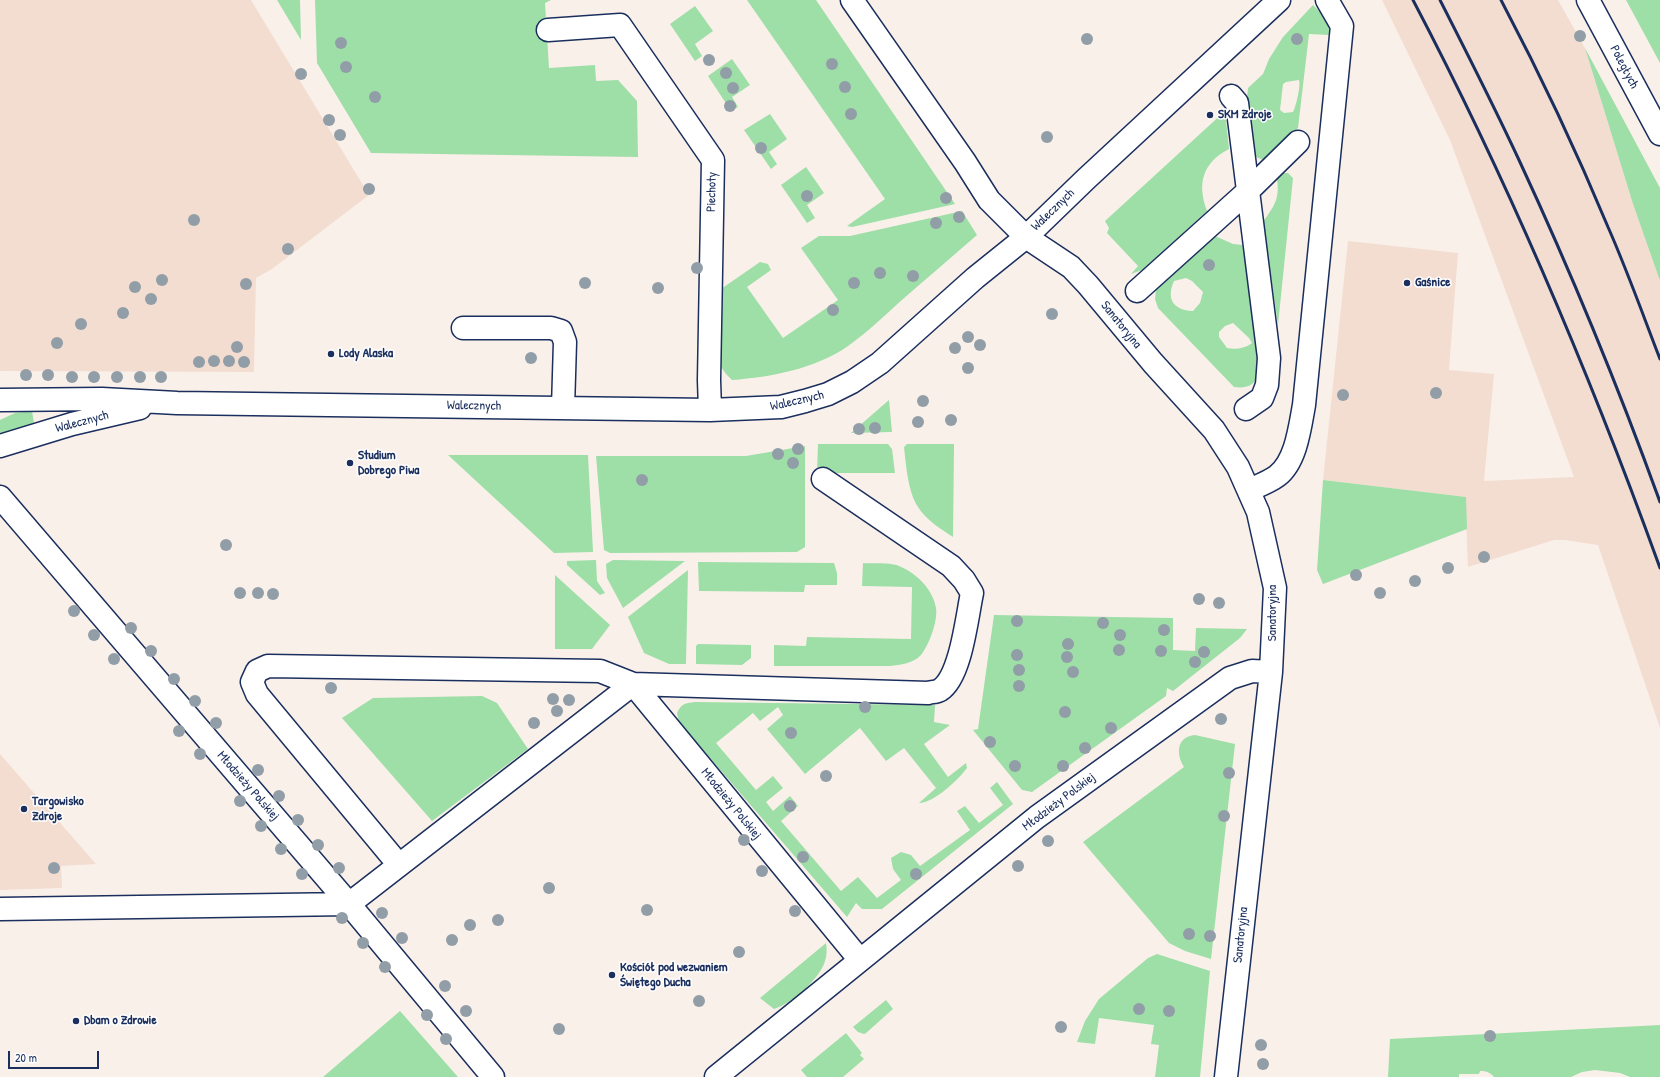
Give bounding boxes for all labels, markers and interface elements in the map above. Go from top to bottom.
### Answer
street label: Poległych [1606,43,1642,91]
place label: SKM Zdroje [1218,107,1272,123]
marker: SKM Zdroje [1205,110,1215,120]
street label: Piechoty [704,172,720,212]
street label: Walecznych [1028,186,1078,234]
place label: Gaśnice [1415,275,1450,291]
marker: Gaśnice [1402,278,1412,288]
street label: Sanatoryjna [1097,298,1145,352]
place label: Lody Alaska [339,346,393,362]
marker: Lody Alaska [326,349,336,359]
street label: Walecznych [769,387,825,415]
street label: Walecznych [447,398,501,414]
street label: Walecznych [54,407,110,437]
place label: Studium Dobrego Piwa [358,448,419,479]
marker: Studium Dobrego Piwa [345,458,355,468]
street label: Sanatoryjna [1265,585,1281,641]
street label: Młodzieży Polskiej [214,748,282,824]
street label: Młodzieży Polskiej [698,765,764,843]
street label: Młodzieży Polskiej [1019,770,1099,834]
place label: Targowisko Zdroje [32,794,84,825]
marker: Targowisko Zdroje [19,804,29,814]
street label: Sanatoryjna [1230,906,1252,964]
place label: Kościół pod wezwaniem Świętego Ducha [620,960,728,991]
marker: Kościół pod wezwaniem Świętego Ducha [607,970,617,980]
place label: Dbam o Zdrowie [84,1013,157,1029]
marker: Dbam o Zdrowie [71,1016,81,1026]
scale bar [10,1043,101,1069]
text: 20 m [15,1049,37,1066]

